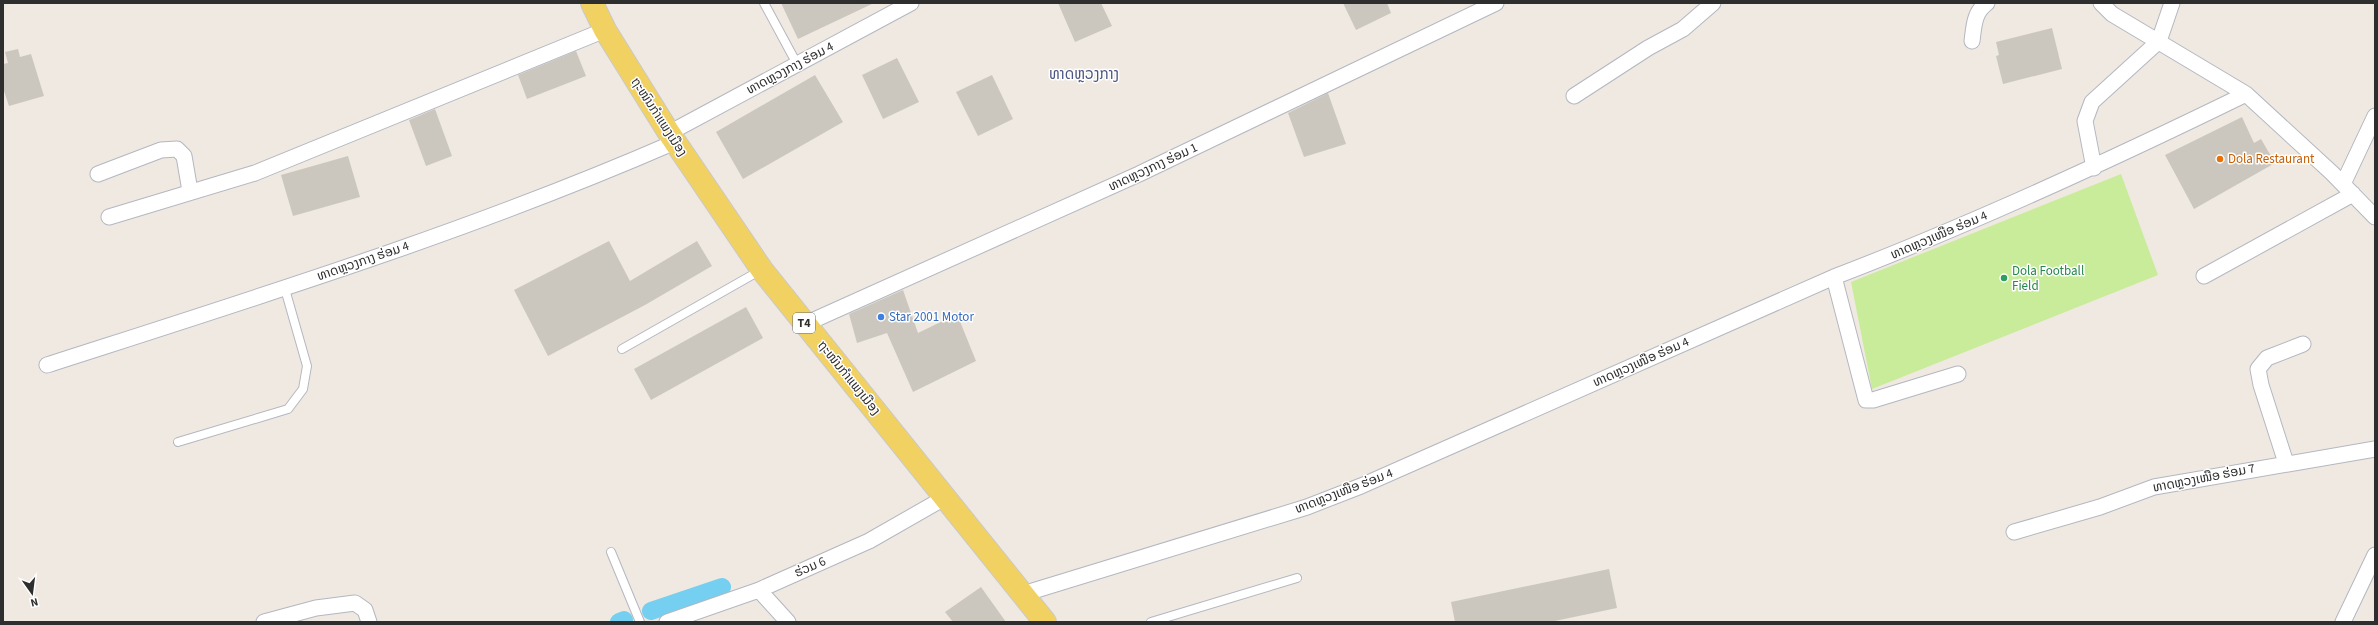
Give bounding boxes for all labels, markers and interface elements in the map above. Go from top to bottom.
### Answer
street label: ທາດຫຼວງກາງ ຮ່ອມ 4 [743,37,837,99]
district label: ທາດຫຼວງກາງ [1049,64,1119,85]
street label: ຖະໜົນກຳແພງເມືອງ [627,74,691,160]
street label: ທາດຫຼວງກາງ ຮ່ອມ 1 [1105,138,1201,196]
place label: Dola Restaurant [2228,150,2315,168]
marker: Dola Restaurant [2215,154,2225,164]
street label: ທາດຫຼວງເໜືອ ຮ່ອມ 4 [1888,206,1991,264]
street label: ທາດຫຼວງກາງ ຮ່ອມ 4 [314,237,412,285]
place label: Dola Football Field [2012,262,2084,295]
marker: Dola Football Field [1999,273,2009,283]
place label: Star 2001 Motor [889,308,974,326]
marker: Star 2001 Motor [876,312,886,322]
road number: T4 [793,313,815,333]
street label: ທາດຫຼວງເໜືອ ຮ່ອມ 4 [1590,332,1693,391]
street label: ຖະໜົນກຳແພງເມືອງ [813,337,885,419]
street label: ທາດຫຼວງເໜືອ ຮ່ອມ 7 [2151,459,2257,497]
street label: ທາດຫຼວງເໜືອ ຮ່ອມ 4 [1292,464,1396,518]
street label: ຮ່ວມ 6 [791,552,829,582]
north arrow [12,573,52,613]
text: N [29,594,40,610]

